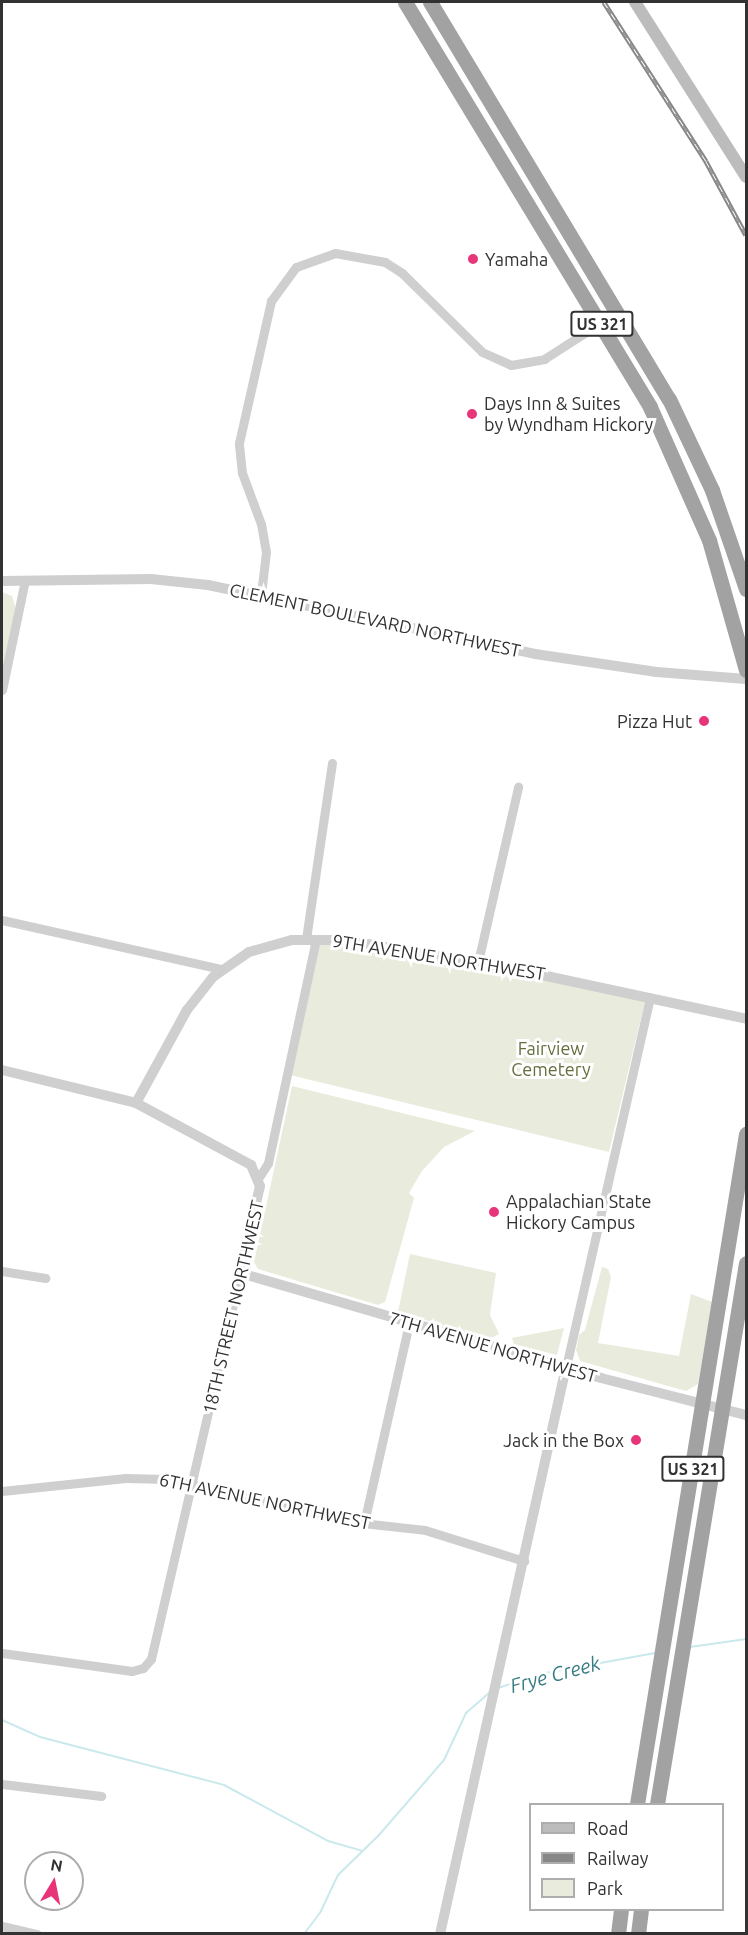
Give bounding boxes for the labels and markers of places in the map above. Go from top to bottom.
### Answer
place label: Yamaha [485,248,548,270]
marker: Yamaha [466,252,480,266]
place label: Days Inn & Suites by Wyndham Hickory [484,393,653,436]
marker: Days Inn & Suites by Wyndham Hickory [465,407,479,421]
place label: Pizza Hut [617,710,692,732]
marker: Pizza Hut [697,714,711,728]
place label: Appalachian State Hickory Campus [506,1191,651,1234]
marker: Appalachian State Hickory Campus [487,1205,501,1219]
place label: Jack in the Box [503,1429,624,1451]
marker: Jack in the Box [629,1433,643,1447]

